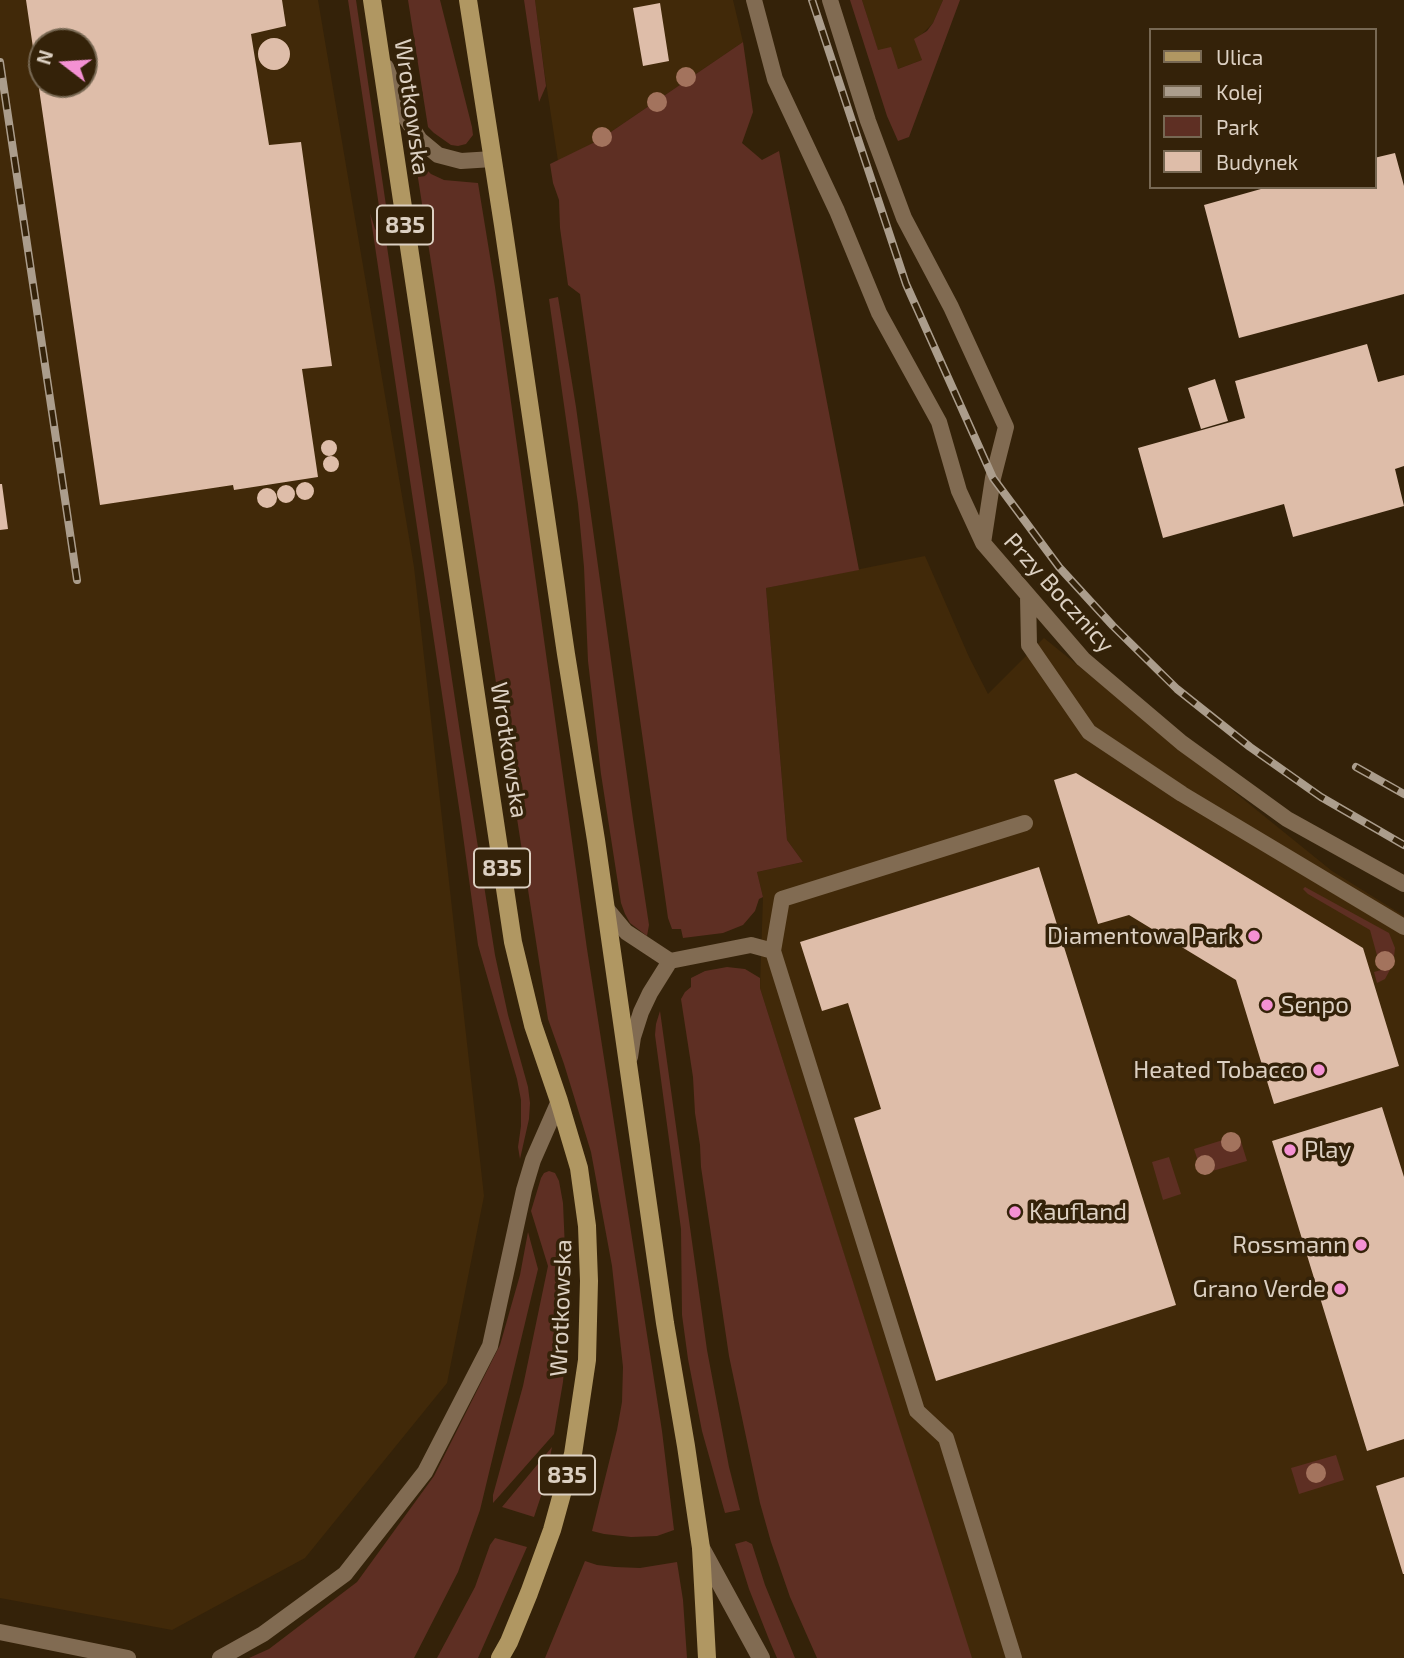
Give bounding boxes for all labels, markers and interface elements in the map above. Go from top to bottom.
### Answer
north arrow [28,28,98,98]
legend [1148,28,1376,189]
street label: Wrotkowska [388,37,436,177]
text: Ulica [1216,44,1263,69]
text: N [31,47,57,67]
text: Kolej [1216,79,1263,104]
text: Park [1216,114,1259,139]
text: Budynek [1216,149,1298,174]
road number: 835 [377,206,433,244]
street label: Przy Bocznicy [998,527,1120,659]
street label: Wrotkowska [484,680,534,820]
road number: 835 [474,848,530,888]
place label: Diamentowa Park [1047,922,1240,950]
marker: Diamentowa Park [1246,928,1262,944]
place label: Senpo [1281,991,1349,1019]
marker: Senpo [1259,997,1275,1013]
place label: Heated Tobacco [1133,1056,1305,1084]
marker: Heated Tobacco [1311,1062,1327,1078]
place label: Play [1304,1136,1351,1164]
marker: Play [1282,1142,1298,1158]
place label: Kaufland [1029,1198,1127,1226]
marker: Kaufland [1007,1204,1023,1220]
place label: Rossmann [1232,1231,1347,1259]
marker: Rossmann [1353,1237,1369,1253]
street label: Wrotkowska [544,1239,578,1377]
place label: Grano Verde [1193,1275,1326,1303]
marker: Grano Verde [1332,1281,1348,1297]
road number: 835 [539,1456,595,1494]

